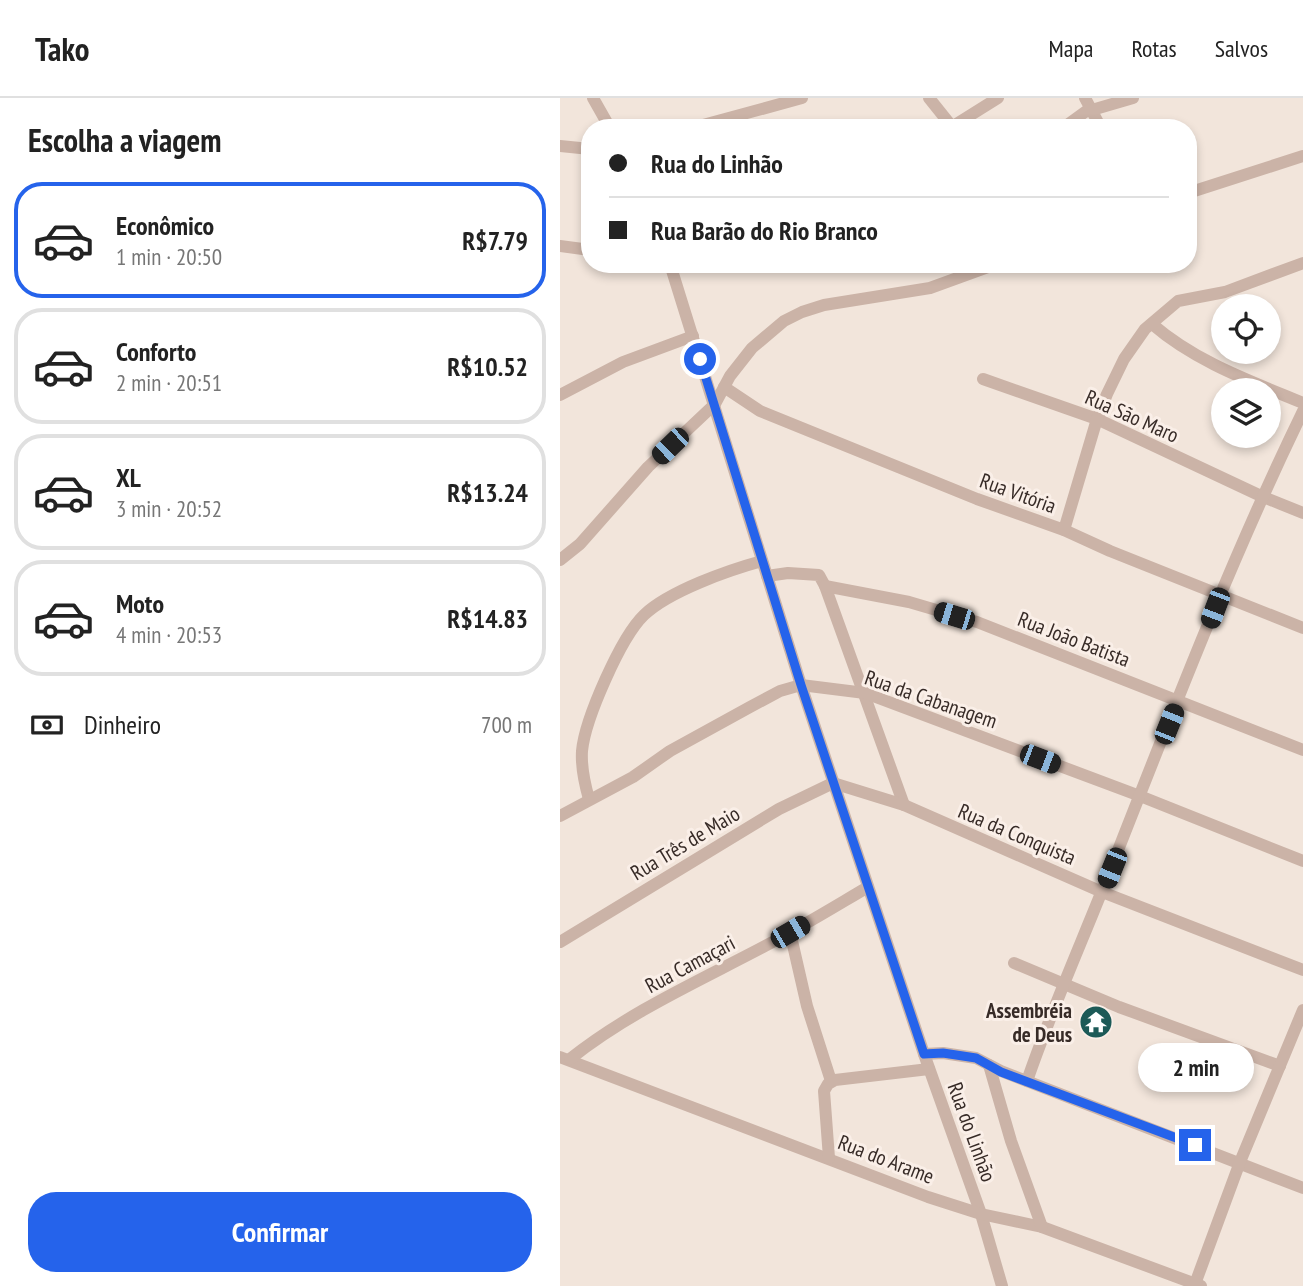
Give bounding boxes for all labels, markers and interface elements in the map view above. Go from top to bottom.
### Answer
text: Tako [35,27,89,70]
text: Mapa [1049,33,1093,64]
text: Rotas [1131,33,1177,64]
text: Salvos [1215,33,1268,64]
text: Escolha a viagem [28,119,221,161]
text: Rua do Linhão [651,147,783,180]
icon: car [32,209,95,272]
text: Econômico [116,209,214,242]
text: Rua Barão do Rio Branco [651,214,878,247]
text: R$7.79 [462,224,528,257]
text: 1 min · 20:50 [116,242,222,271]
map controls [1211,294,1281,448]
button: locate [1211,294,1281,364]
icon: car [32,335,95,398]
text: Conforto [116,335,196,368]
route start [684,343,716,375]
text: R$10.52 [447,350,528,383]
text: 2 min · 20:51 [116,368,222,397]
button: layers [1211,378,1281,448]
street label: Rua São Maro [1081,383,1183,449]
car [648,424,693,468]
icon: car [32,461,95,524]
text: XL [116,461,141,494]
street label: Rua Vitória [976,467,1060,519]
text: R$13.24 [447,476,528,509]
text: 3 min · 20:52 [116,494,222,523]
car [1198,585,1233,631]
icon: car [32,587,95,650]
text: Moto [116,587,164,620]
car [931,600,978,632]
text: R$14.83 [447,602,528,635]
street label: Rua João Batista [1014,605,1134,673]
text: 4 min · 20:53 [116,620,222,649]
street label: Rua da Cabanagem [861,664,1001,734]
car [1152,701,1187,747]
icon: cash [28,706,66,744]
text: Dinheiro [84,708,161,741]
text: 700 m [481,710,532,739]
car [1017,742,1064,776]
street label: Rua da Conquista [954,797,1080,871]
street label: Rua Três de Maio [625,800,745,886]
car [1095,845,1130,891]
car [767,912,814,952]
street label: Rua Camaçari [640,929,740,999]
place label: Assembréia de Deus [985,997,1072,1048]
temple icon: Assembréia de Deus [1077,1003,1115,1041]
callout: 2 min [1137,1044,1253,1093]
text: 2 min [1173,1053,1219,1082]
street label: Rua do Linhão [942,1079,1002,1185]
street label: Rua do Arame [834,1128,938,1190]
route end [1179,1129,1211,1161]
button: Confirmar [28,1192,532,1272]

